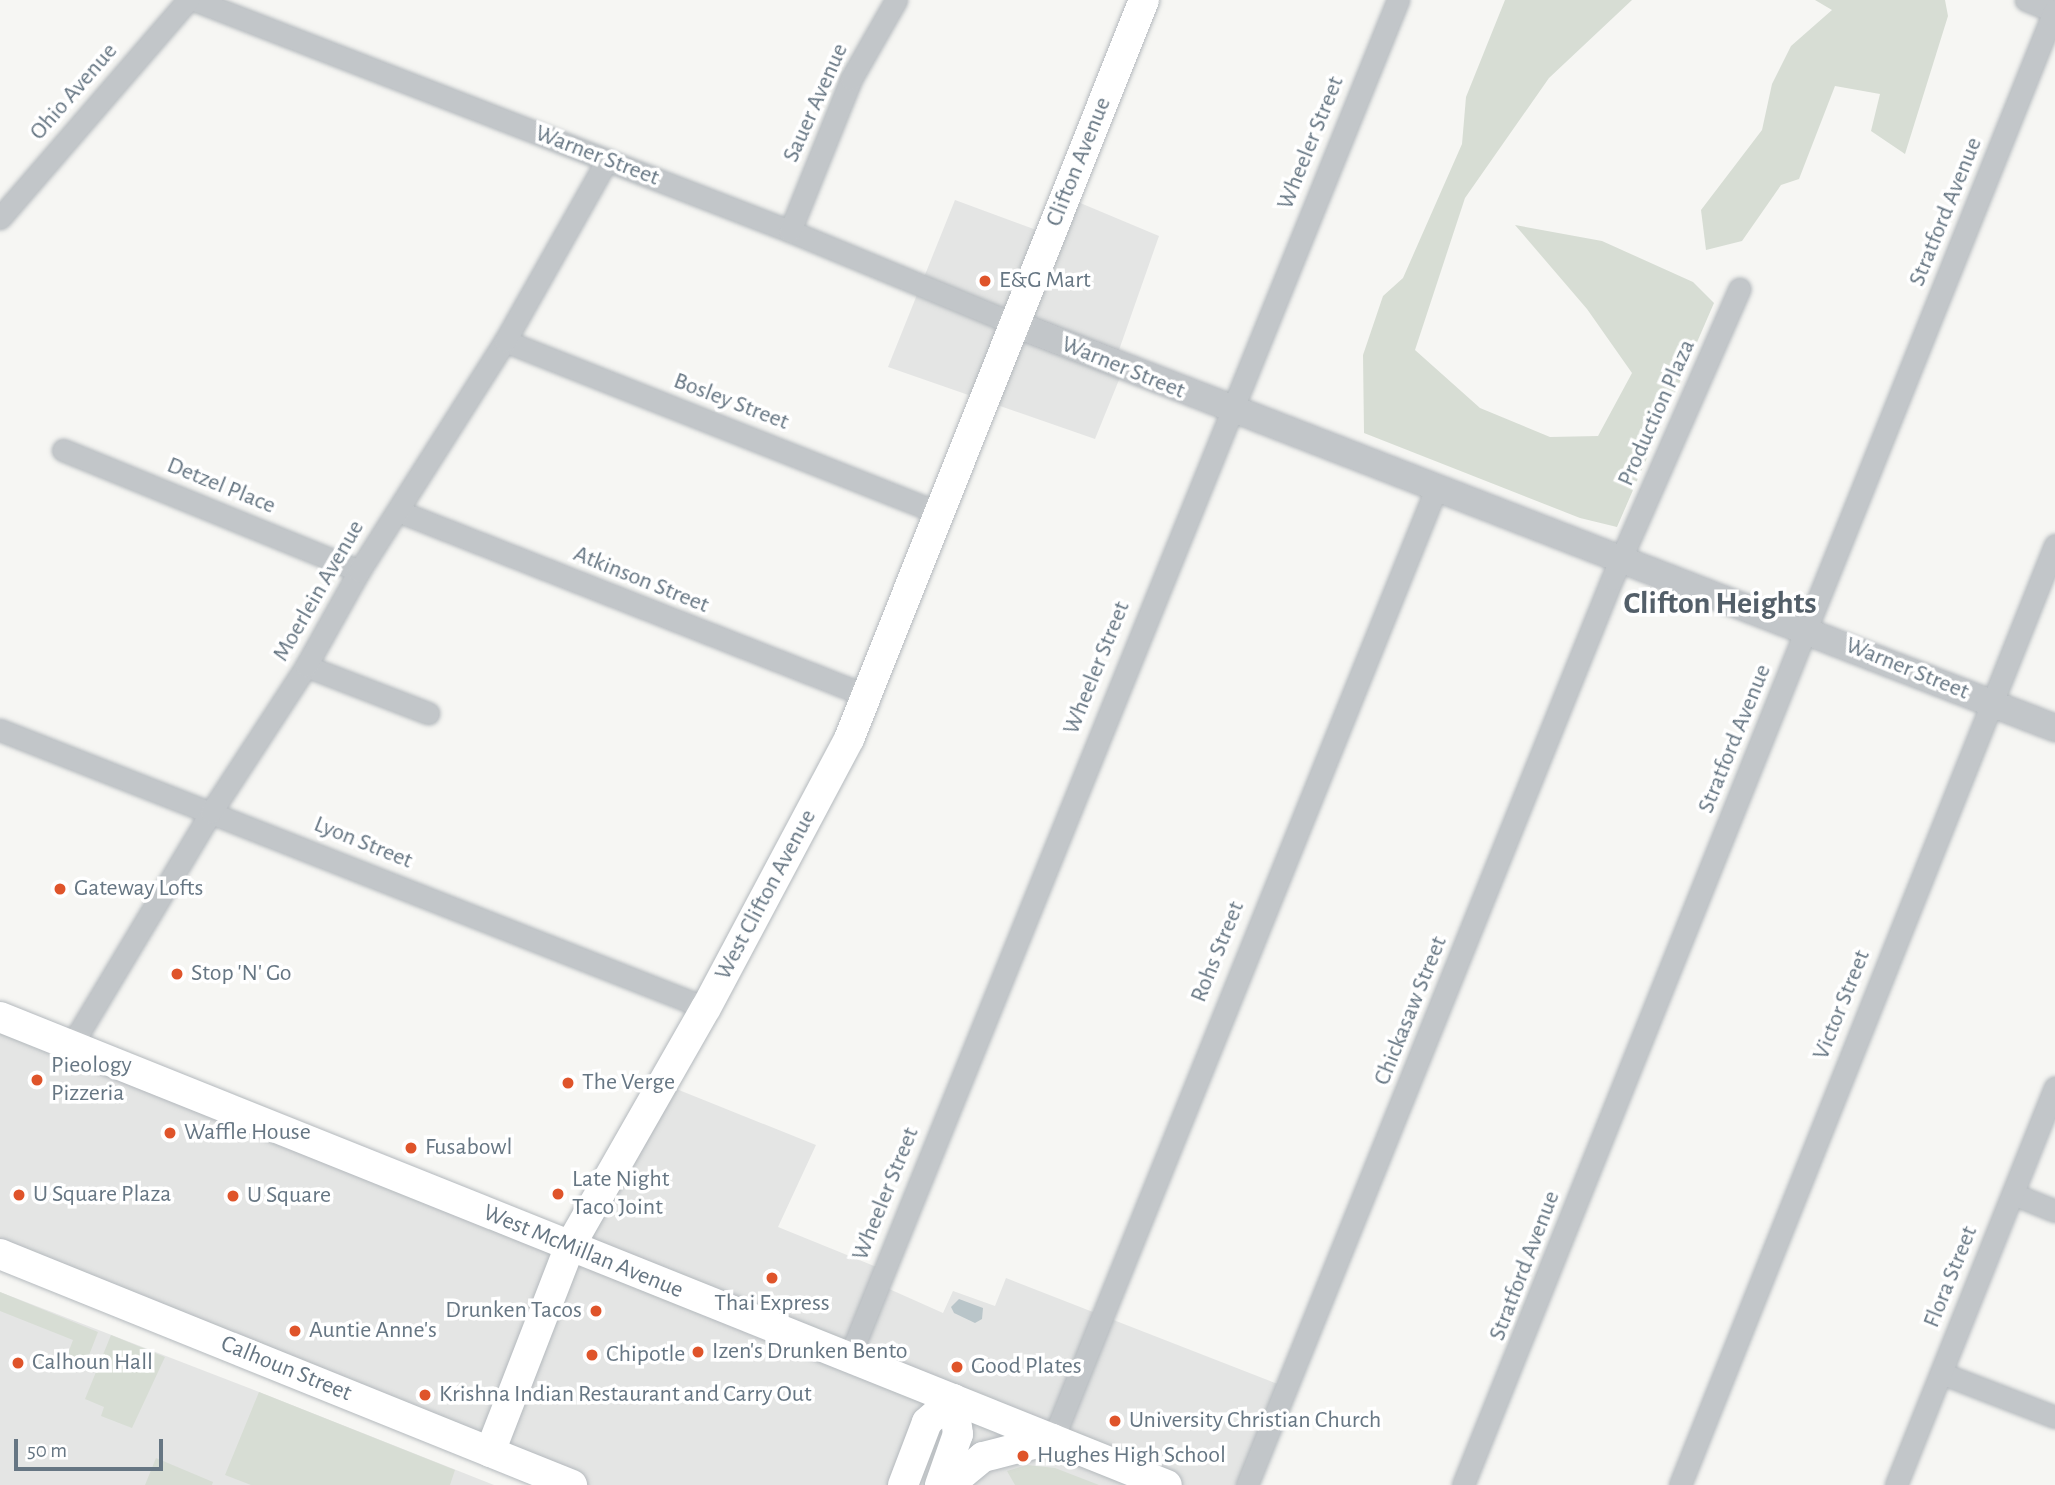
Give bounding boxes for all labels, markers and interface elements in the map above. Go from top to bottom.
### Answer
street label: Ohio Avenue [24,38,124,146]
street label: Sauer Avenue [777,39,855,167]
street label: Wheeler Street [1271,72,1351,214]
street label: Clifton Avenue [1040,93,1118,231]
street label: Warner Street [531,119,663,193]
street label: Stratford Avenue [1903,133,1989,291]
place label: E&G Mart [999,267,1091,295]
marker: E&G Mart [977,273,993,289]
street label: Warner Street [1057,330,1189,406]
street label: Production Plaza [1612,335,1702,491]
street label: Bosley Street [669,367,793,437]
street label: Detzel Place [163,451,279,521]
street label: Moerlein Avenue [267,515,371,667]
street label: Atkinson Street [569,540,713,620]
district label: Clifton Heights [1623,584,1817,622]
street label: Wheeler Street [1057,597,1137,739]
street label: Warner Street [1841,631,1973,707]
street label: Stratford Avenue [1692,660,1778,818]
street label: West Clifton Avenue [709,805,823,985]
street label: Lyon Street [310,810,416,876]
place label: Gateway Lofts [74,875,203,903]
marker: Gateway Lofts [52,881,68,897]
street label: Rohs Street [1185,897,1251,1007]
street label: Chickasaw Street [1368,932,1454,1090]
street label: Victor Street [1807,946,1877,1064]
place label: Stop 'N' Go [191,960,292,988]
marker: Stop 'N' Go [169,966,185,982]
place label: Pieology Pizzeria [51,1052,132,1108]
place label: The Verge [582,1069,675,1097]
marker: Pieology Pizzeria [29,1072,45,1088]
marker: The Verge [560,1075,576,1091]
place label: Waffle House [184,1119,311,1147]
street label: Wheeler Street [846,1123,926,1265]
marker: Waffle House [162,1125,178,1141]
place label: Fusabowl [425,1134,512,1162]
marker: Fusabowl [403,1140,419,1156]
place label: Late Night Taco Joint [572,1166,669,1222]
place label: U Square Plaza [33,1181,171,1209]
place label: U Square [247,1182,331,1210]
marker: Late Night Taco Joint [550,1186,566,1202]
marker: U Square Plaza [11,1187,27,1203]
street label: Stratford Avenue [1483,1187,1567,1345]
marker: U Square [225,1188,241,1204]
street label: West McMillan Avenue [479,1199,687,1305]
street label: Flora Street [1918,1222,1984,1332]
marker: Thai Express [764,1270,780,1286]
place label: Thai Express [714,1290,830,1318]
place label: Drunken Tacos [445,1297,582,1325]
marker: Drunken Tacos [588,1303,604,1319]
place label: Auntie Anne's [309,1317,437,1345]
marker: Auntie Anne's [287,1323,303,1339]
street label: Calhoun Street [216,1330,356,1408]
place label: Izen's Drunken Bento [712,1338,908,1366]
place label: Chipotle [606,1341,685,1369]
marker: Izen's Drunken Bento [690,1344,706,1360]
marker: Chipotle [584,1347,600,1363]
place label: Calhoun Hall [32,1349,153,1377]
place label: Good Plates [971,1353,1082,1381]
marker: Calhoun Hall [10,1355,26,1371]
marker: Good Plates [949,1359,965,1375]
place label: Krishna Indian Restaurant and Carry Out [439,1381,812,1409]
marker: Krishna Indian Restaurant and Carry Out [417,1387,433,1403]
place label: University Christian Church [1129,1407,1381,1435]
marker: University Christian Church [1107,1413,1123,1429]
scale bar [18,1426,166,1470]
text: 50 m [27,1440,67,1461]
place label: Hughes High School [1037,1442,1226,1470]
marker: Hughes High School [1015,1448,1031,1464]

